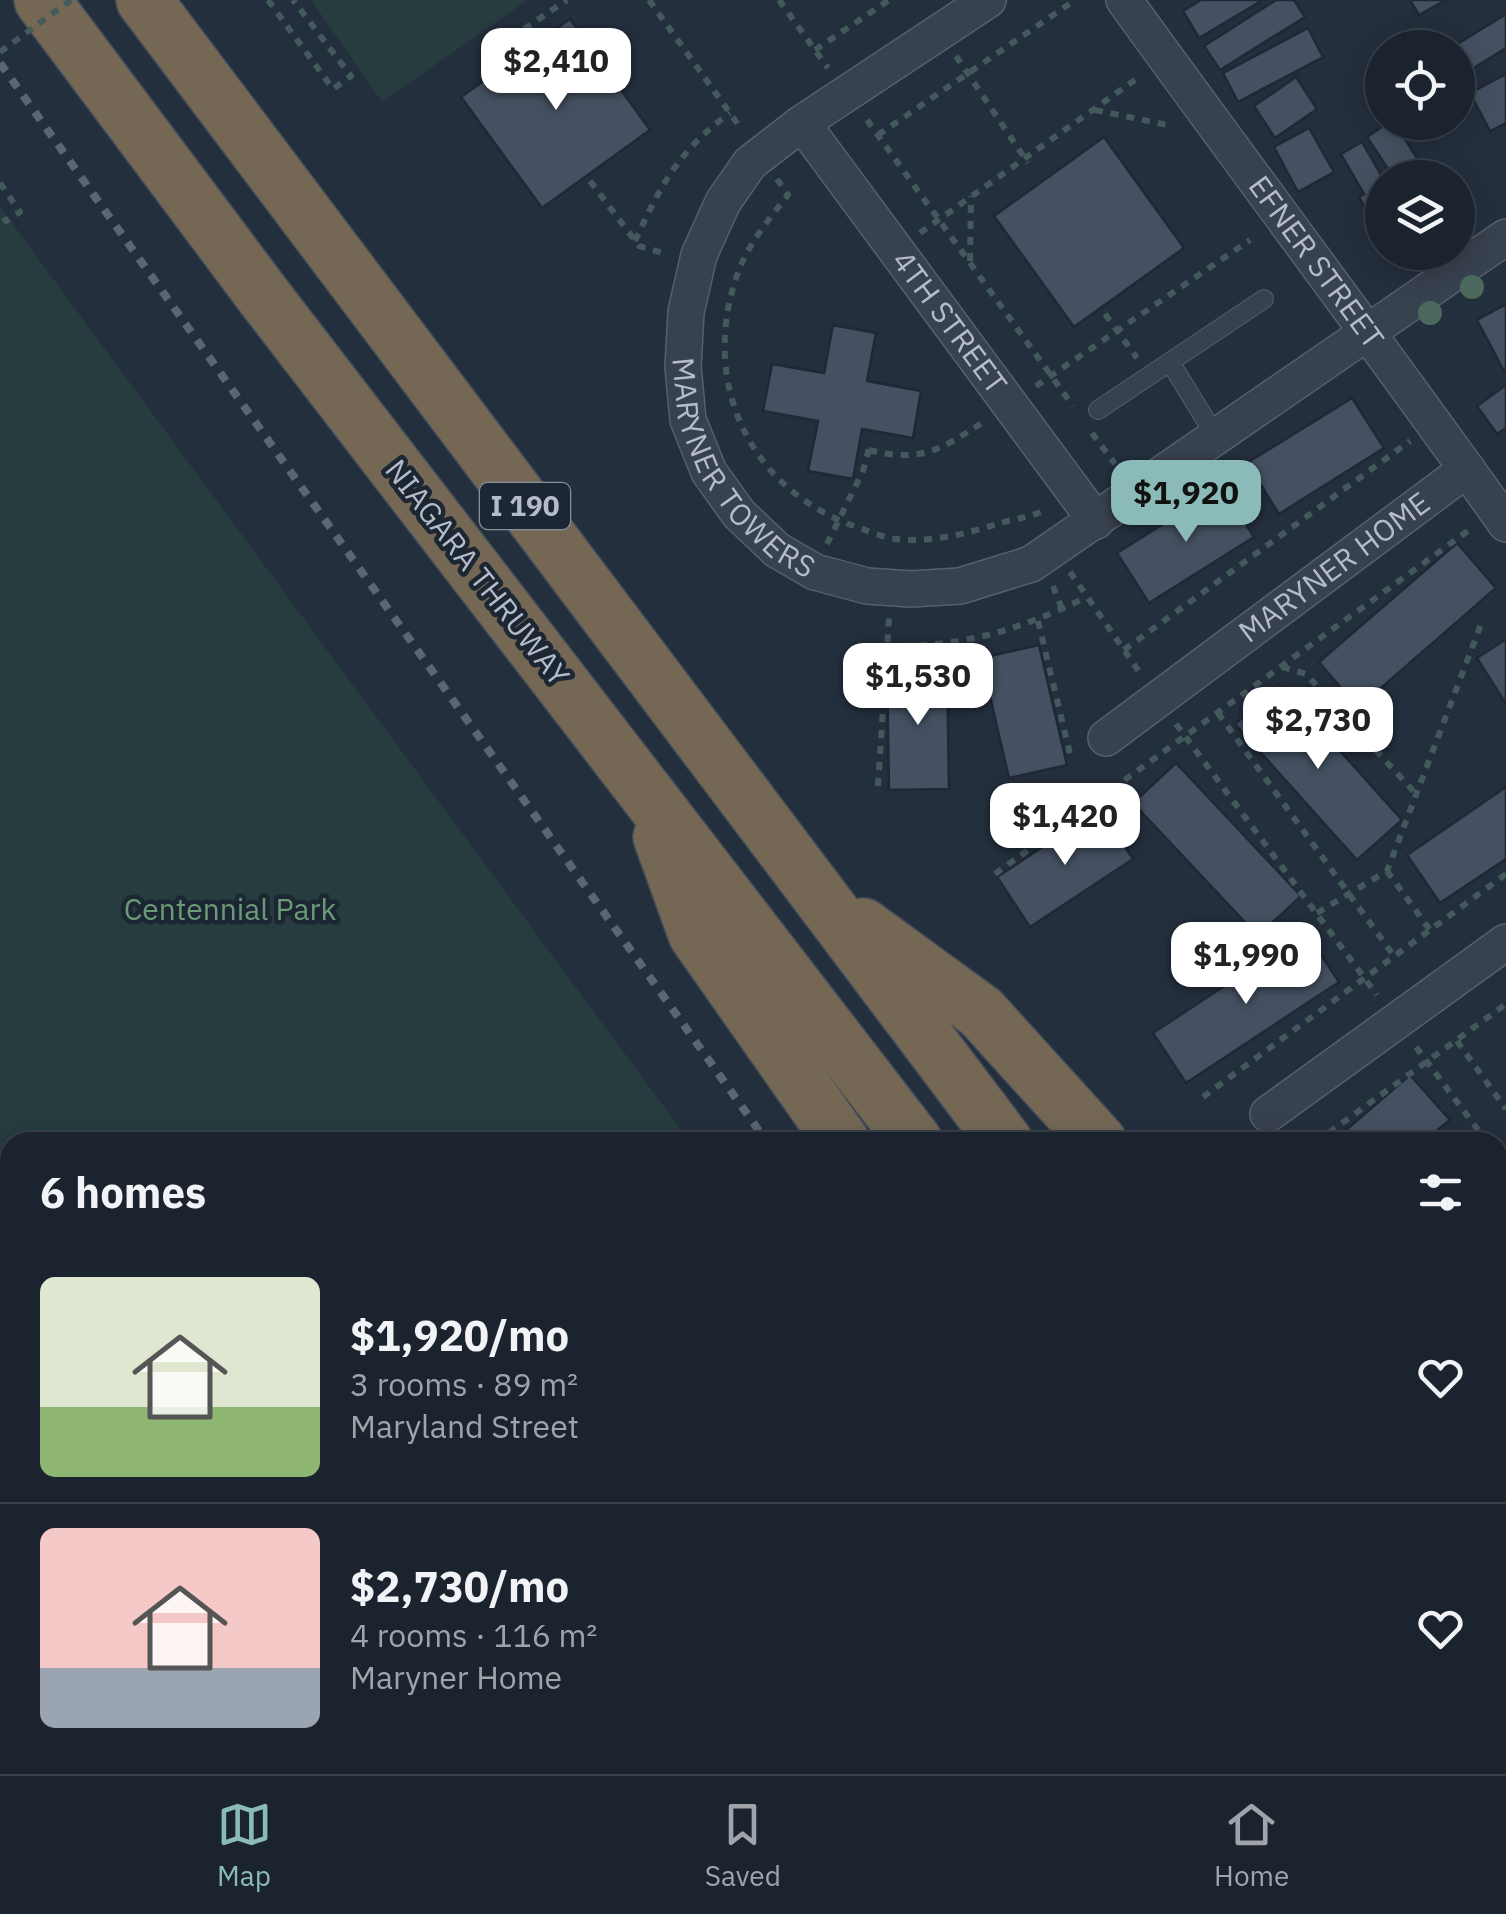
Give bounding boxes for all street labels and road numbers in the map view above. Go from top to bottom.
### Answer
street label: EFNER STREET [1241,167,1394,355]
street label: 4TH STREET [885,242,1016,401]
street label: MARYNER TOWERS [664,356,823,586]
street label: NIAGARA THRUWAY [378,451,579,693]
street label: MARYNER HOME [1230,482,1437,651]
road number: I 190 [480,483,570,529]

